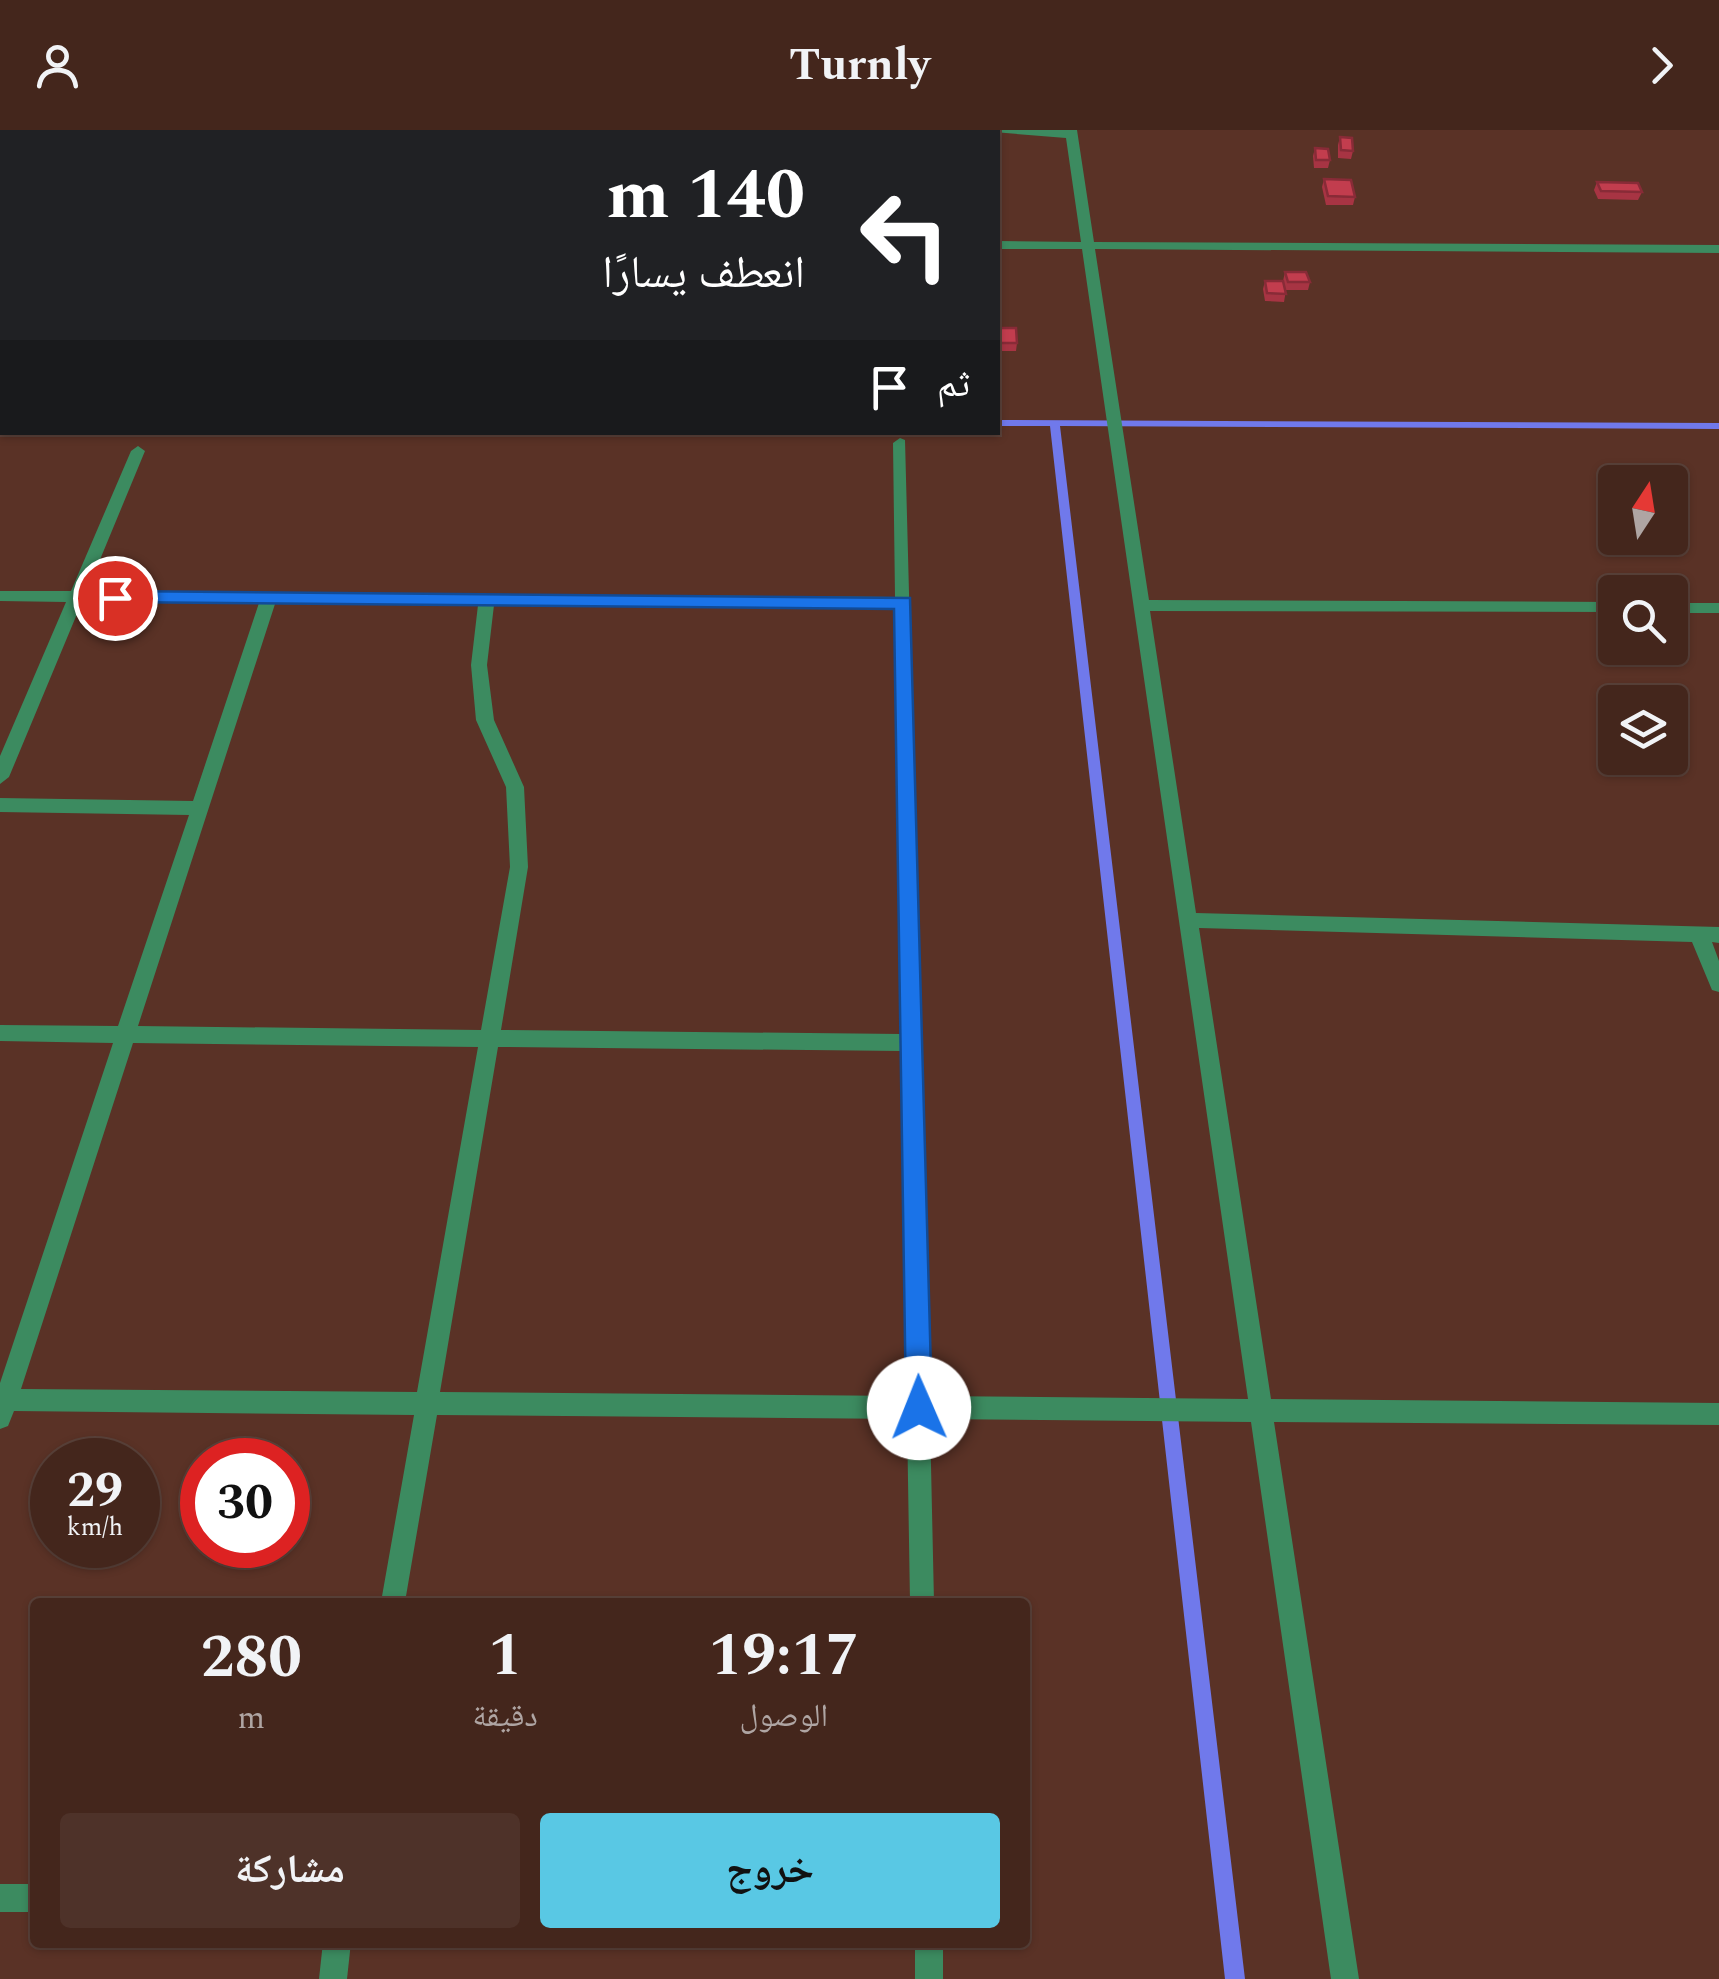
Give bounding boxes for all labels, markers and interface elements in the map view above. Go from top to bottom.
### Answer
text: Turnly [789,31,930,100]
icon: person [30,38,85,93]
icon: forward [1634,38,1689,93]
text: 140 m [607,143,805,249]
icon: left [840,170,970,300]
text: انعطف يسارًا [602,239,805,308]
text: ثم [937,356,970,414]
icon: arrive [862,360,917,415]
north arrow [1598,465,1688,555]
map controls [1598,465,1688,775]
pin [73,556,158,641]
icon: arrive [88,571,143,626]
button: search [1598,575,1688,665]
button: layers [1598,685,1688,775]
position arrow [867,1356,971,1460]
speed limit sign: 30 [180,1438,310,1568]
text: 29 [67,1453,123,1529]
text: km/h [67,1509,123,1547]
text: 1 [488,1610,522,1702]
text: 19:17 [708,1610,859,1702]
text: 280 [201,1612,302,1704]
text: دقيقة [473,1692,538,1741]
text: الوصول [740,1692,828,1741]
text: m [238,1694,265,1743]
button: مشاركة [60,1813,520,1928]
button: خروج [540,1813,1000,1928]

